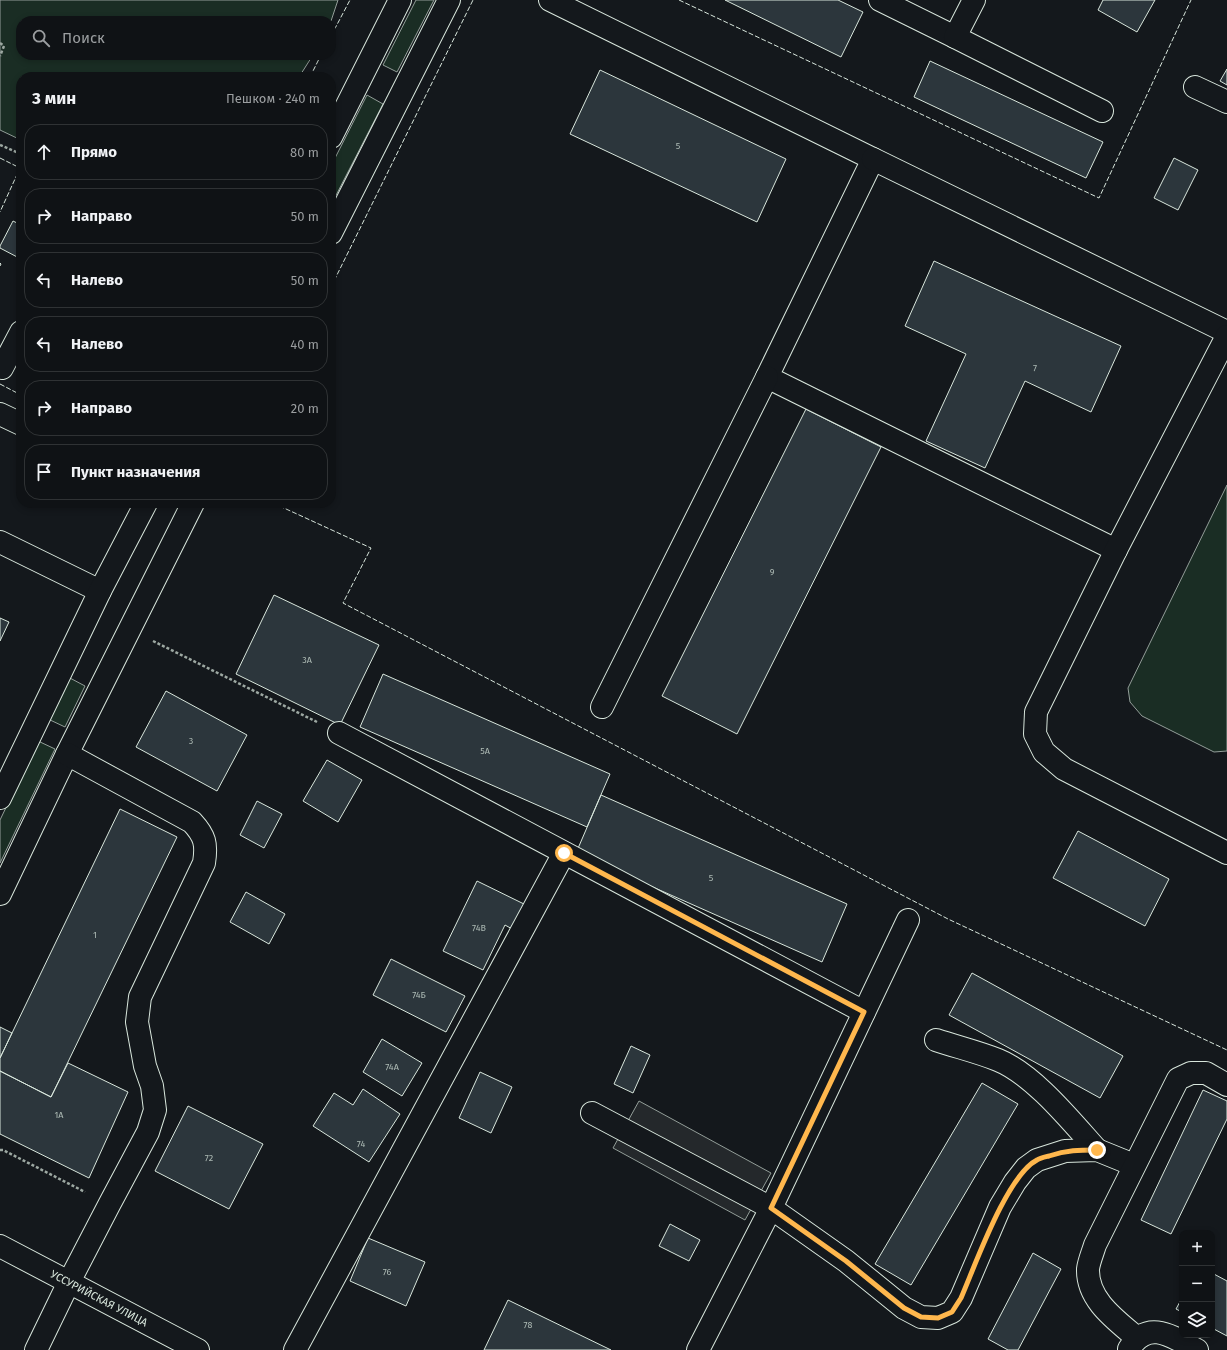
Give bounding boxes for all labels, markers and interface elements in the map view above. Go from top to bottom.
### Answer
search box [16,16,336,60]
icon: search [30,27,52,49]
text: Поиск [62,29,105,47]
text: 3 мин [32,88,76,109]
text: Пешком · 240 m [226,91,320,106]
icon: ahead [33,141,55,163]
house number: 5 [676,141,681,151]
text: Прямо [71,143,117,161]
text: 80 m [290,145,319,160]
icon: right [33,205,55,227]
text: Направо [71,207,132,225]
text: 50 m [291,209,319,224]
icon: left [33,269,55,291]
text: Налево [71,271,123,289]
text: 50 m [291,273,319,288]
icon: left [33,333,55,355]
text: Налево [71,335,123,353]
text: 40 m [290,337,319,352]
house number: 7 [1033,363,1037,373]
icon: right [33,397,55,419]
text: Направо [71,399,132,417]
text: 20 m [291,401,319,416]
icon: arrive [33,461,55,483]
text: Пункт назначения [71,463,200,481]
house number: 9 [770,567,775,577]
house number: 3А [302,655,313,665]
house number: 3 [189,736,193,746]
house number: 5А [480,746,491,756]
route start [555,844,573,862]
house number: 5 [709,873,714,883]
house number: 74В [472,923,486,933]
house number: 1 [93,930,97,940]
house number: 74Б [412,990,426,1000]
house number: 74А [385,1062,400,1072]
house number: 1А [54,1110,64,1120]
house number: 74 [357,1139,365,1149]
route end [1088,1141,1106,1159]
house number: 72 [205,1153,213,1163]
map controls [1179,1230,1215,1338]
button: + [1179,1230,1215,1266]
button: − [1179,1266,1215,1302]
house number: 76 [383,1267,391,1277]
street label: УССУРИЙСКАЯ УЛИЦА [48,1268,150,1330]
button: layers [1179,1302,1215,1338]
house number: 78 [524,1320,532,1330]

